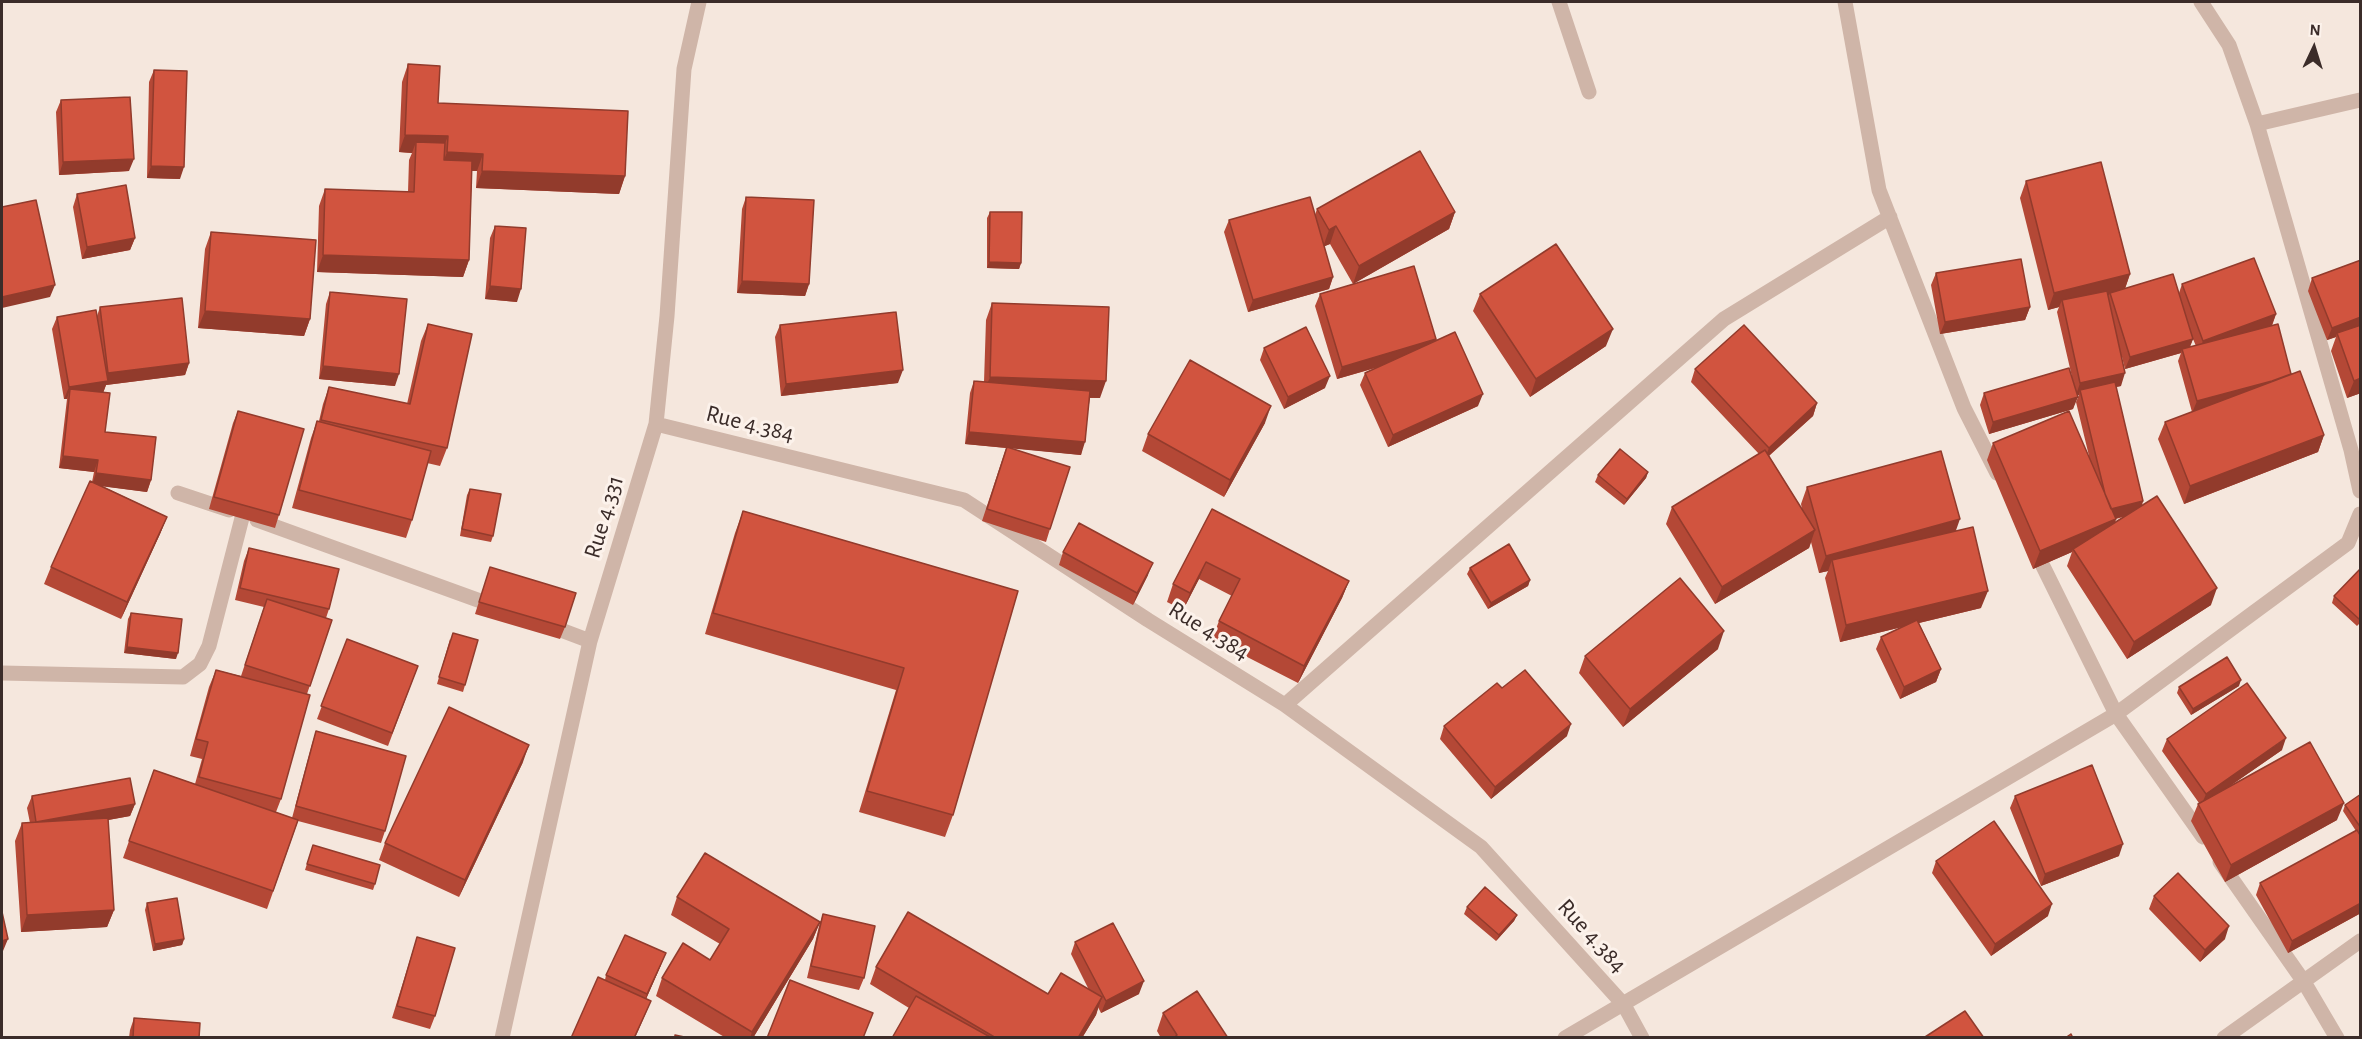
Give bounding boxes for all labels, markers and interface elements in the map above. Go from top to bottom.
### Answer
north arrow [2284,18,2344,78]
text: N [2309,22,2321,38]
street label: Rue 4.384 [703,399,797,449]
street label: Rue 4.331 [578,472,630,562]
street label: Rue 4.384 [1163,595,1255,667]
street label: Rue 4.384 [1551,893,1633,979]

